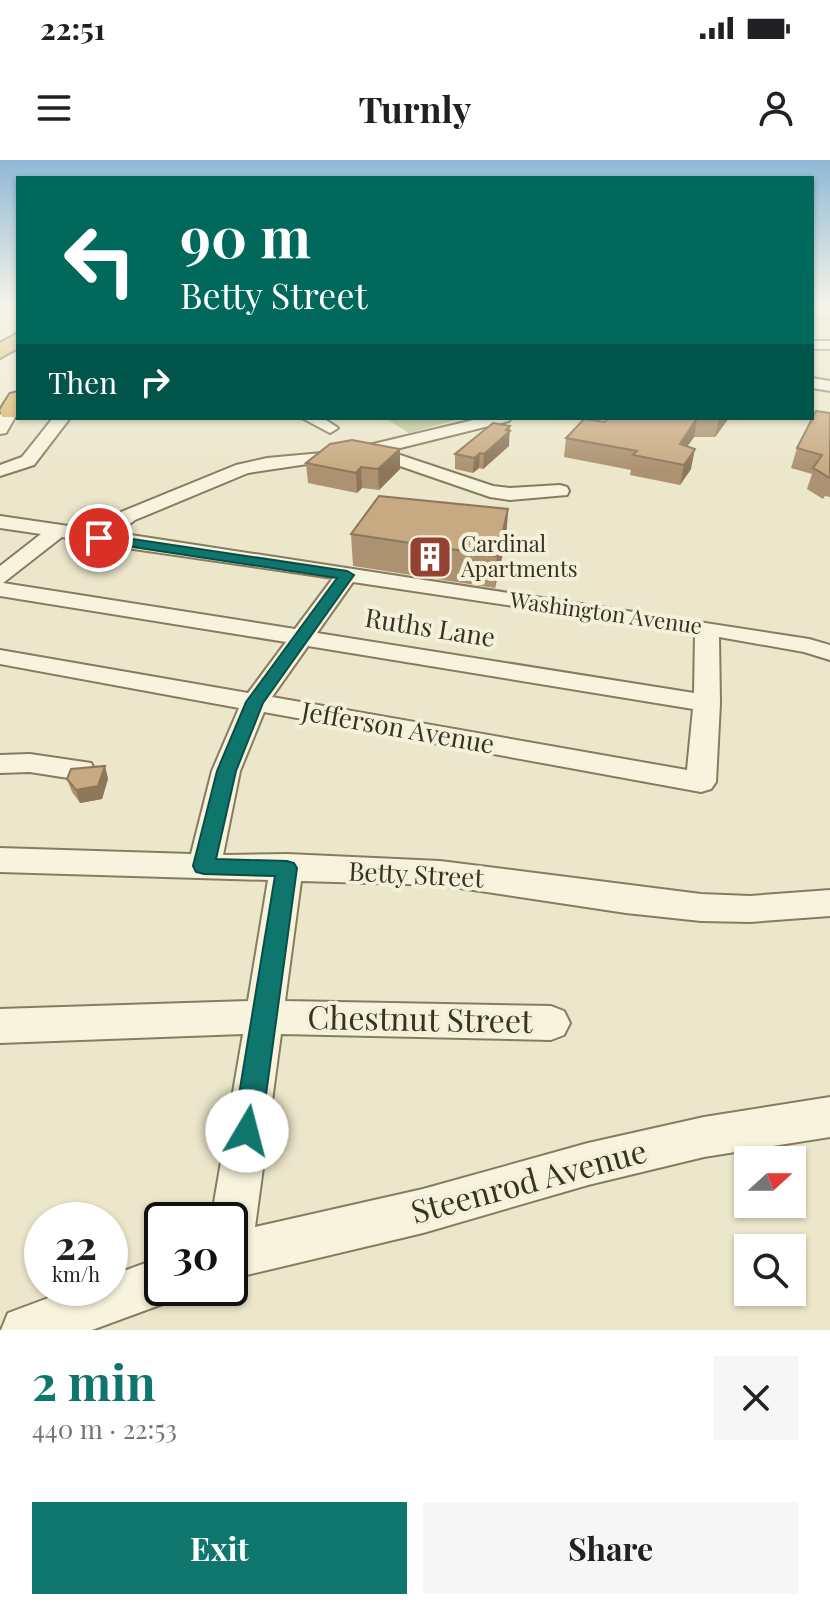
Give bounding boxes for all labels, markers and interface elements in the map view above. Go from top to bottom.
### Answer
text: 22:51 [40,8,105,48]
text: Turnly [358,84,472,132]
icon: menu [32,86,76,130]
icon: person [754,86,798,130]
text: 90 m [180,198,311,273]
icon: left [48,208,152,312]
text: Betty Street [180,270,368,318]
icon: right [133,360,177,404]
text: Then [48,362,117,402]
pin [65,504,133,572]
icon: arrive [77,516,121,560]
place label: Cardinal Apartments [460,528,578,583]
building icon: Cardinal Apartments [406,533,454,581]
street label: Washington Avenue [507,584,704,640]
street label: Ruths Lane [363,599,498,654]
street label: Jefferson Avenue [298,692,497,761]
street label: Betty Street [348,852,485,895]
street label: Chestnut Street [307,994,534,1041]
position arrow [205,1089,289,1173]
street label: Steenrod Avenue [406,1127,651,1232]
north arrow [734,1146,806,1218]
map controls [734,1146,806,1306]
speed limit sign: 30 [144,1202,248,1306]
text: 22 [55,1217,97,1270]
button: search [734,1234,806,1306]
text: km/h [52,1260,100,1287]
text: 2 min [32,1349,156,1413]
button: close [714,1356,798,1440]
text: 440 m · 22:53 [32,1411,177,1446]
button: Exit [32,1502,407,1594]
button: Share [423,1502,798,1594]

